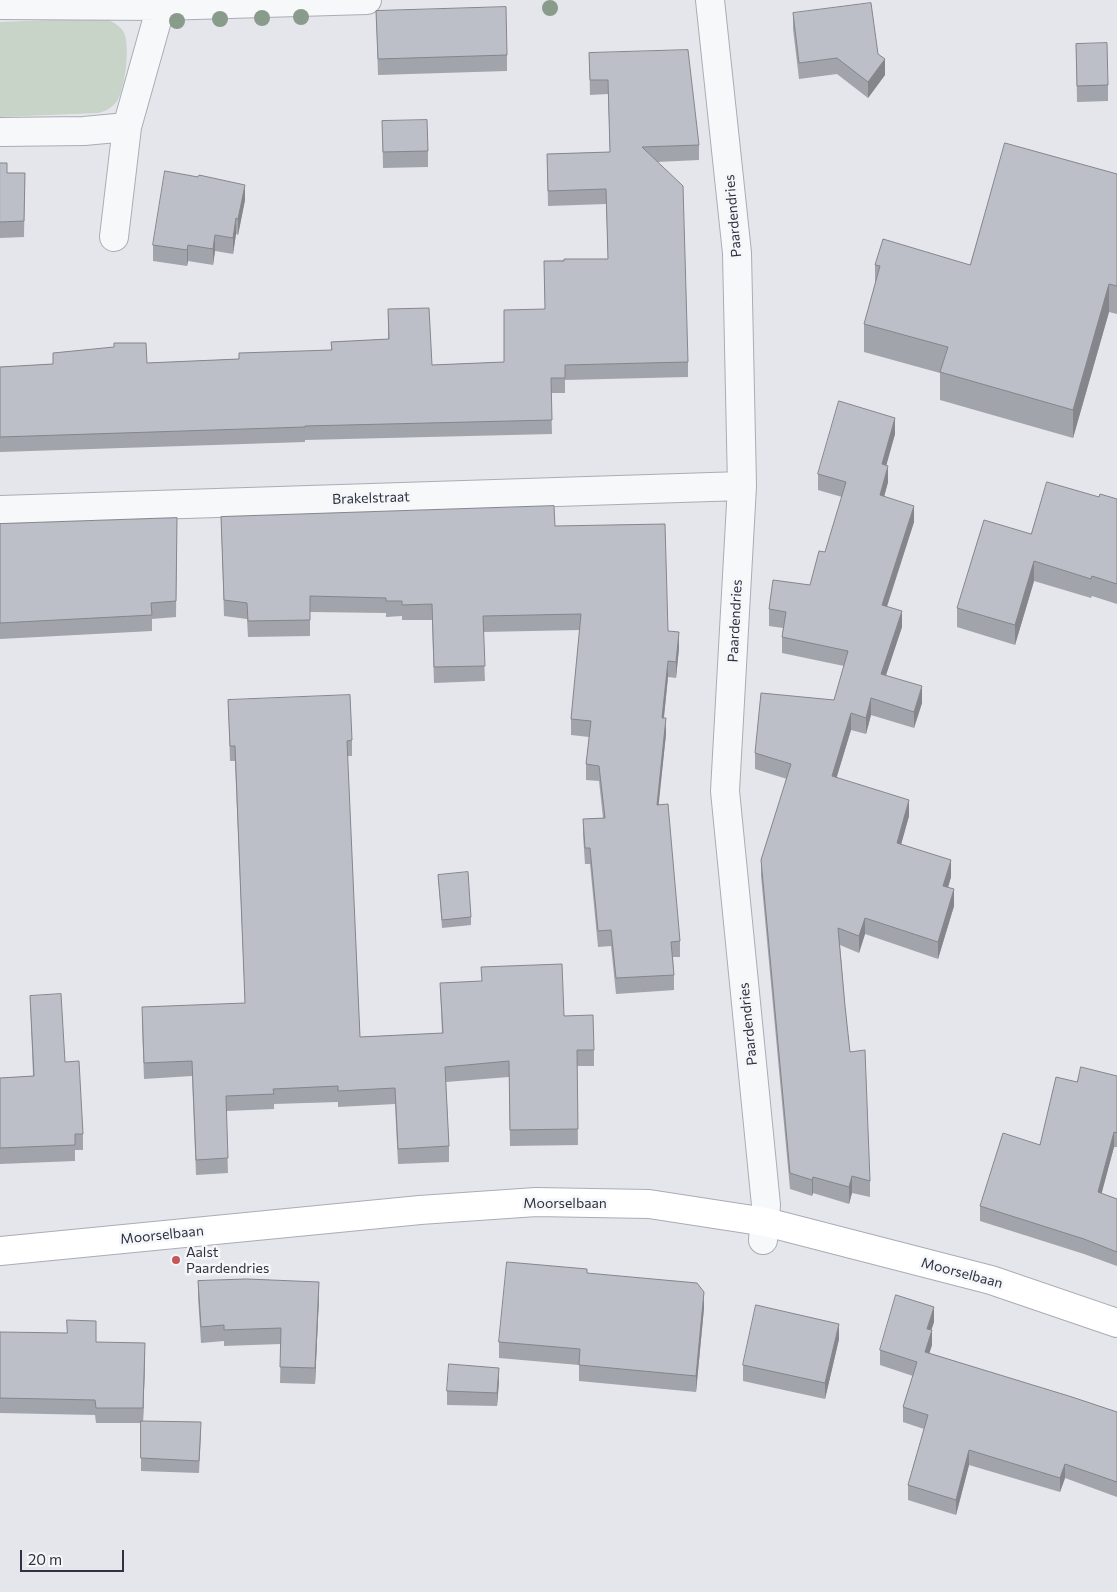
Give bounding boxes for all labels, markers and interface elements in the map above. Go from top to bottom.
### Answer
street label: Paardendries [721,174,745,258]
street label: Brakelstraat [332,488,410,508]
street label: Paardendries [724,579,746,663]
street label: Paardendries [735,982,761,1066]
street label: Moorselbaan [523,1195,607,1211]
street label: Moorselbaan [119,1222,205,1248]
place label: Aalst Paardendries [186,1244,269,1276]
marker: Aalst Paardendries [170,1254,182,1266]
street label: Moorselbaan [919,1254,1005,1292]
scale bar [22,1540,126,1572]
text: 20 m [28,1550,62,1568]

